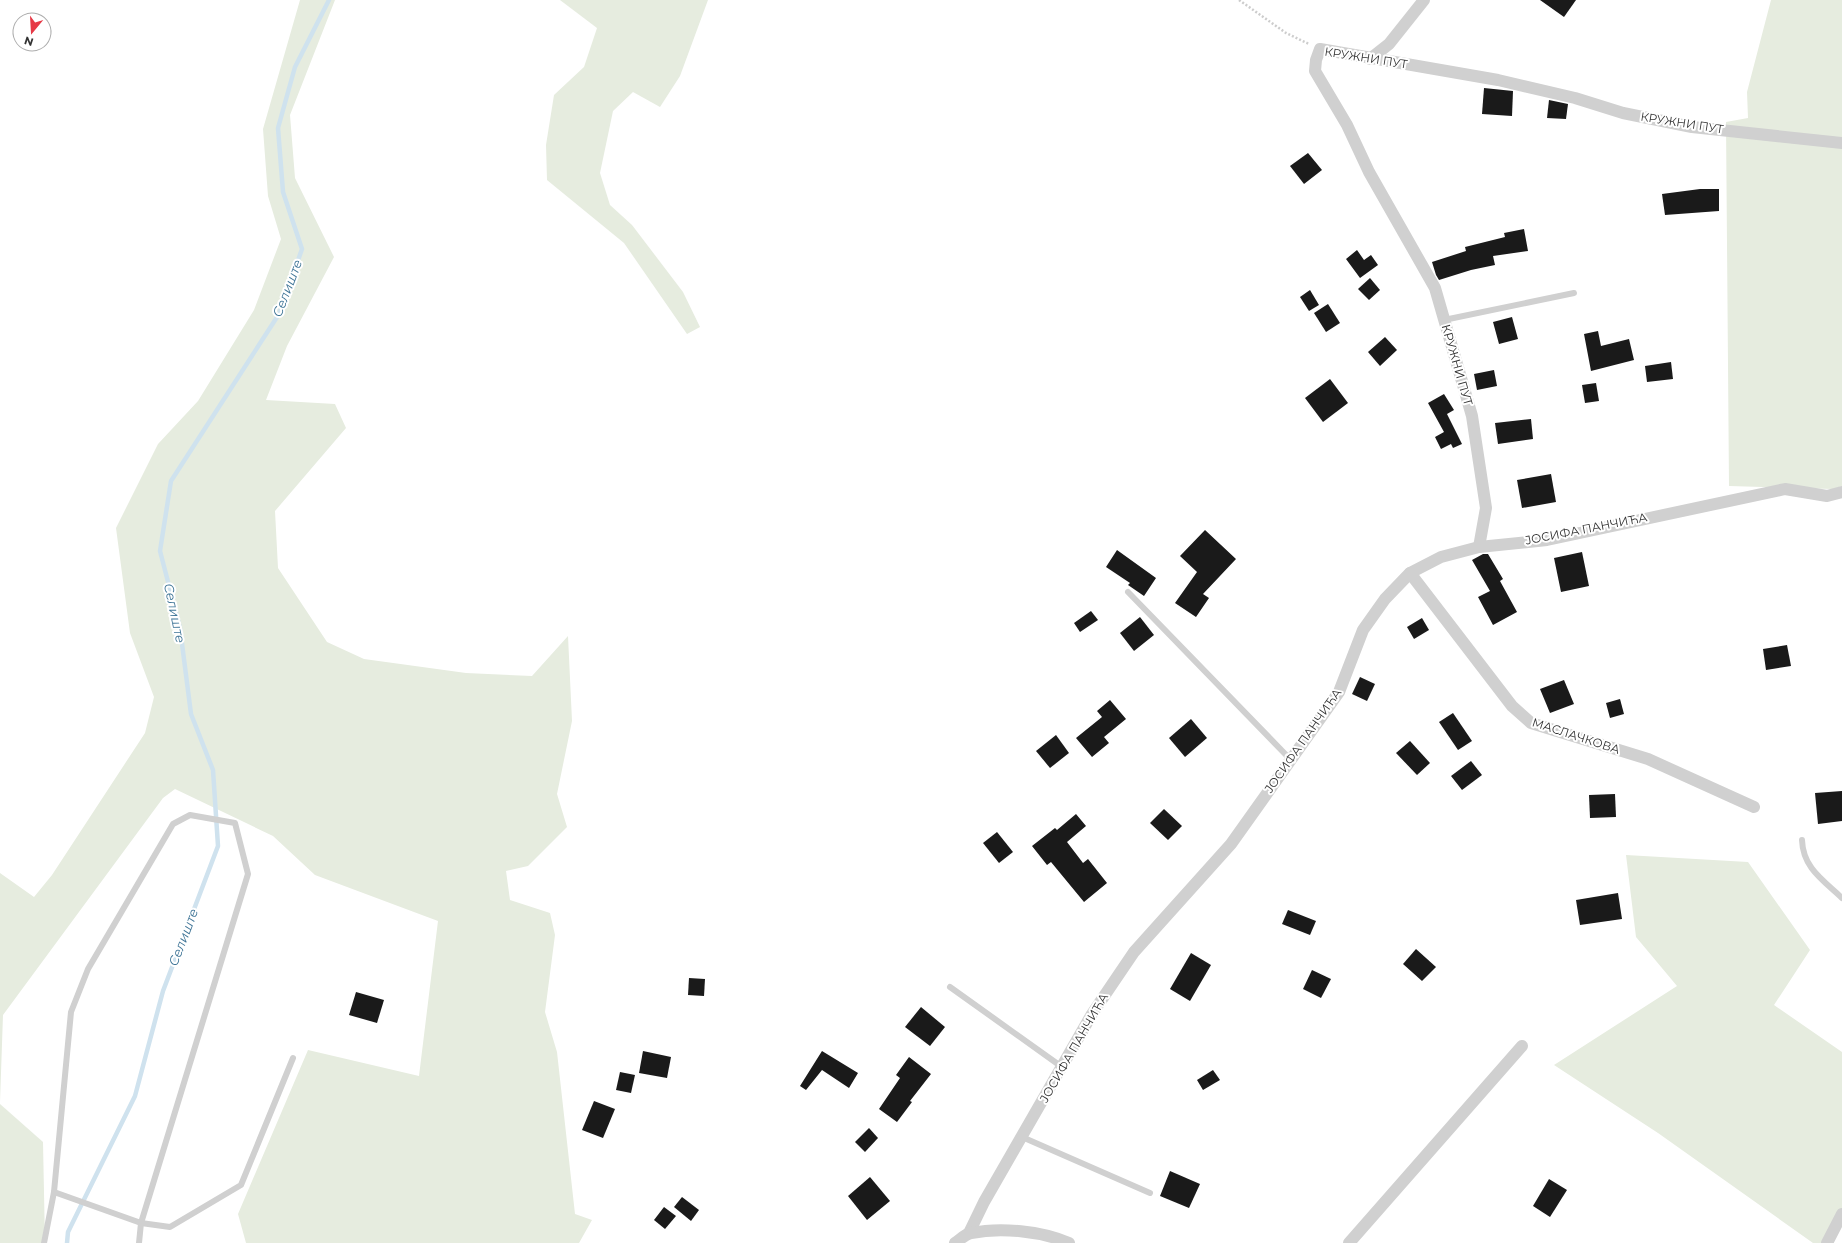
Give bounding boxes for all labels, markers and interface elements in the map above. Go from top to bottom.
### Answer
north arrow [12,12,52,52]
text: N [23,33,35,50]
street label: КРУЖНИ ПУТ [1324,44,1409,71]
street label: КРУЖНИ ПУТ [1640,109,1725,136]
water label: Селиште [269,257,305,319]
street label: КРУЖНИ ПУТ [1439,323,1476,407]
street label: ЈОСИФА ПАНЧИЋА [1524,509,1648,548]
water label: Селиште [161,582,189,644]
street label: ЈОСИФА ПАНЧИЋА [1261,686,1344,796]
street label: МАСЛАЧКОВА [1530,714,1622,757]
water label: Селиште [165,906,201,968]
street label: ЈОСИФА ПАНЧИЋА [1036,990,1111,1105]

